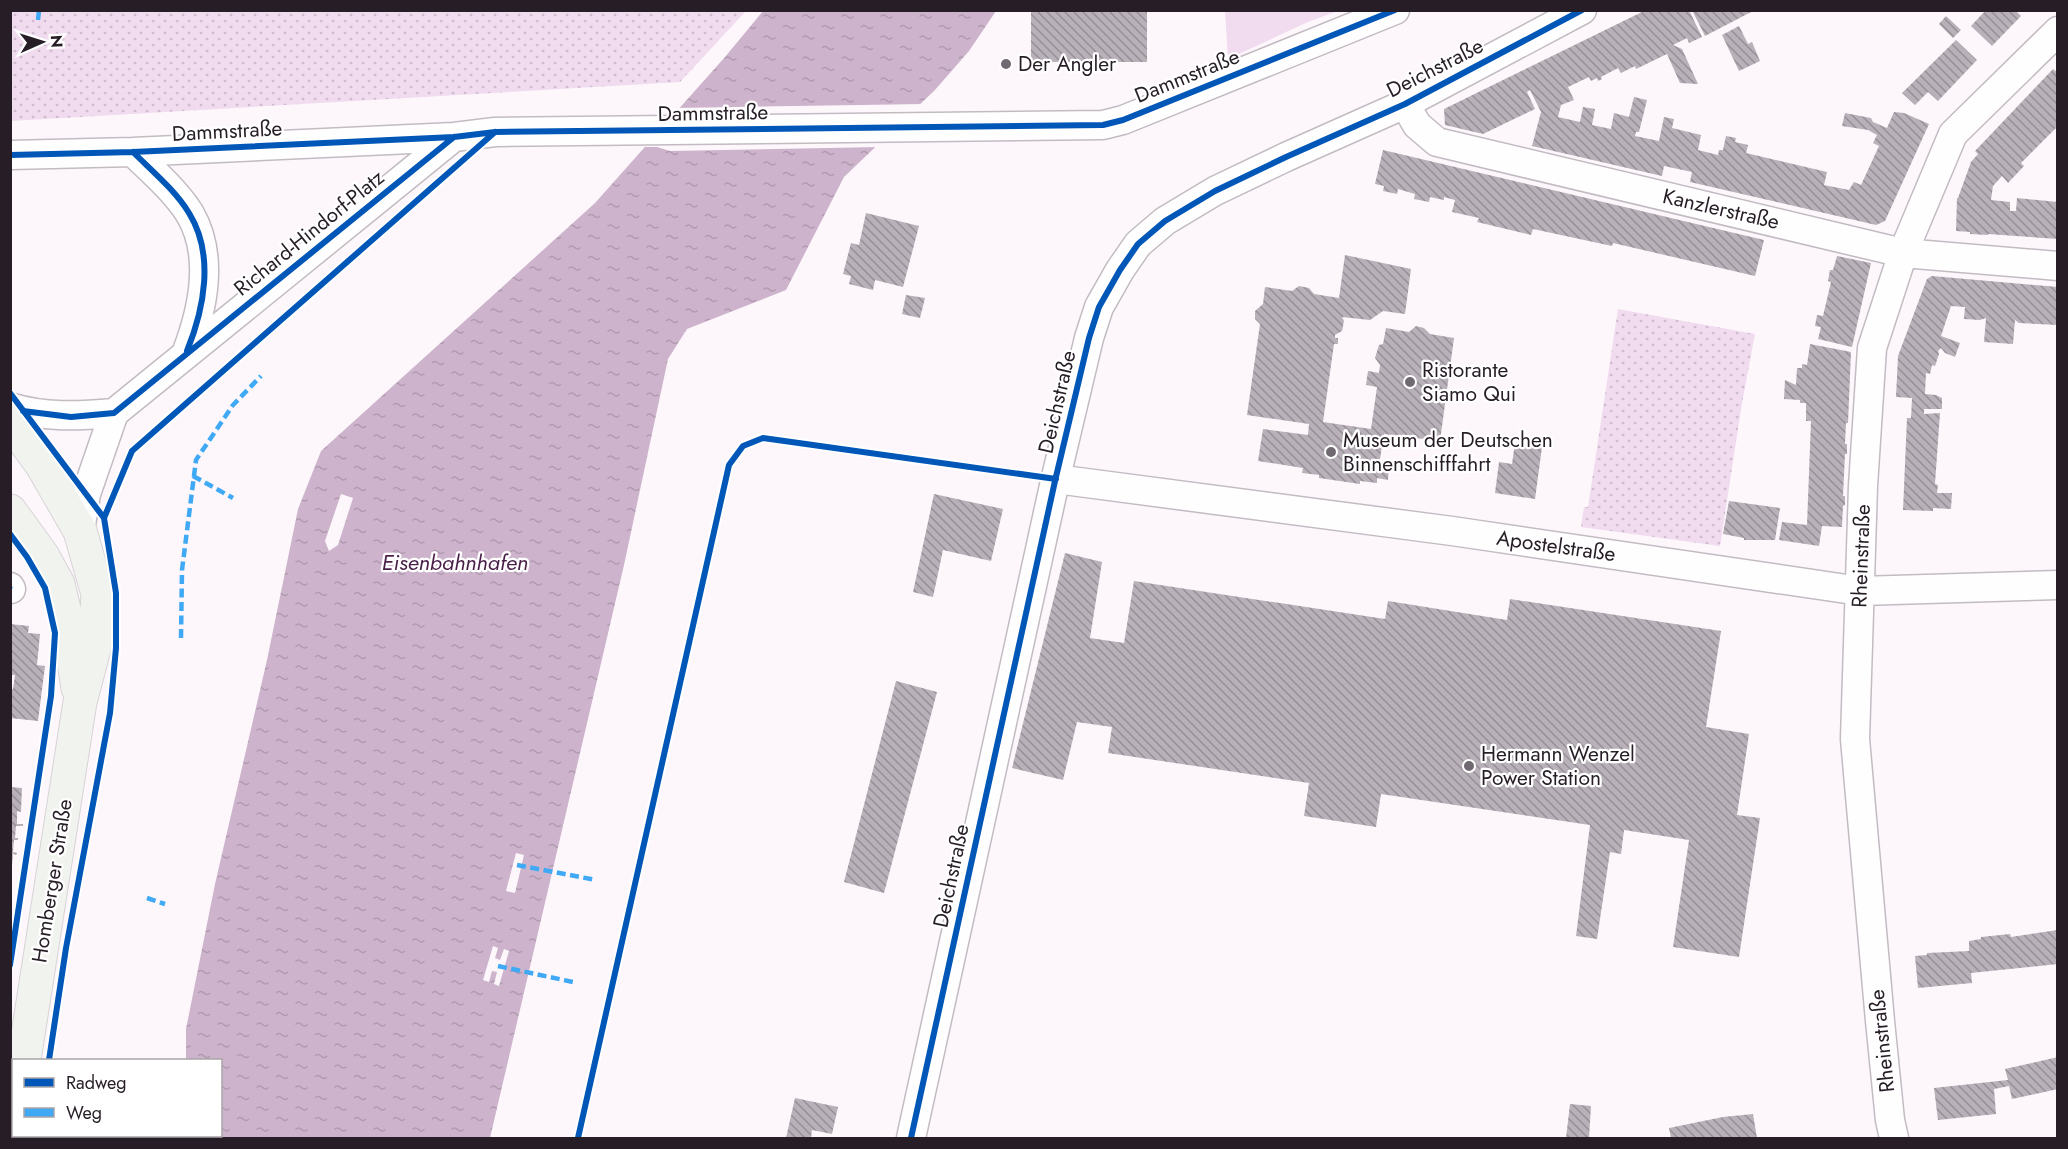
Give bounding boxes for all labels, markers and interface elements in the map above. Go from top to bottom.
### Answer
north arrow [12,12,72,72]
street label: Deichstraße [1381,31,1489,105]
text: N [45,34,68,48]
street label: Dammstraße [1130,41,1244,111]
place label: Der Angler [1018,49,1117,79]
marker: Der Angler [999,57,1013,71]
street label: Dammstraße [657,97,769,129]
street label: Dammstraße [171,113,283,149]
street label: Richard-Hindorf-Platz [227,163,391,303]
street label: Kanzlerstraße [1660,181,1783,237]
street label: Deichstraße [1031,347,1083,457]
place label: Ristorante Siamo Qui [1422,355,1516,409]
marker: Ristorante Siamo Qui [1403,375,1417,389]
place label: Museum der Deutschen Binnenschifffahrt [1343,425,1553,479]
marker: Museum der Deutschen Binnenschifffahrt [1324,445,1338,459]
street label: Rheinstraße [1844,504,1878,608]
street label: Apostelstraße [1495,523,1618,569]
water label: Eisenbahnhafen [382,546,528,578]
place label: Hermann Wenzel Power Station [1481,739,1635,793]
marker: Hermann Wenzel Power Station [1462,759,1476,773]
street label: Homberger Straße [24,797,80,965]
street label: Deichstraße [925,821,977,931]
street label: Rheinstraße [1862,988,1902,1094]
legend [12,1059,222,1137]
text: Radweg [66,1070,127,1096]
text: Weg [66,1100,102,1126]

